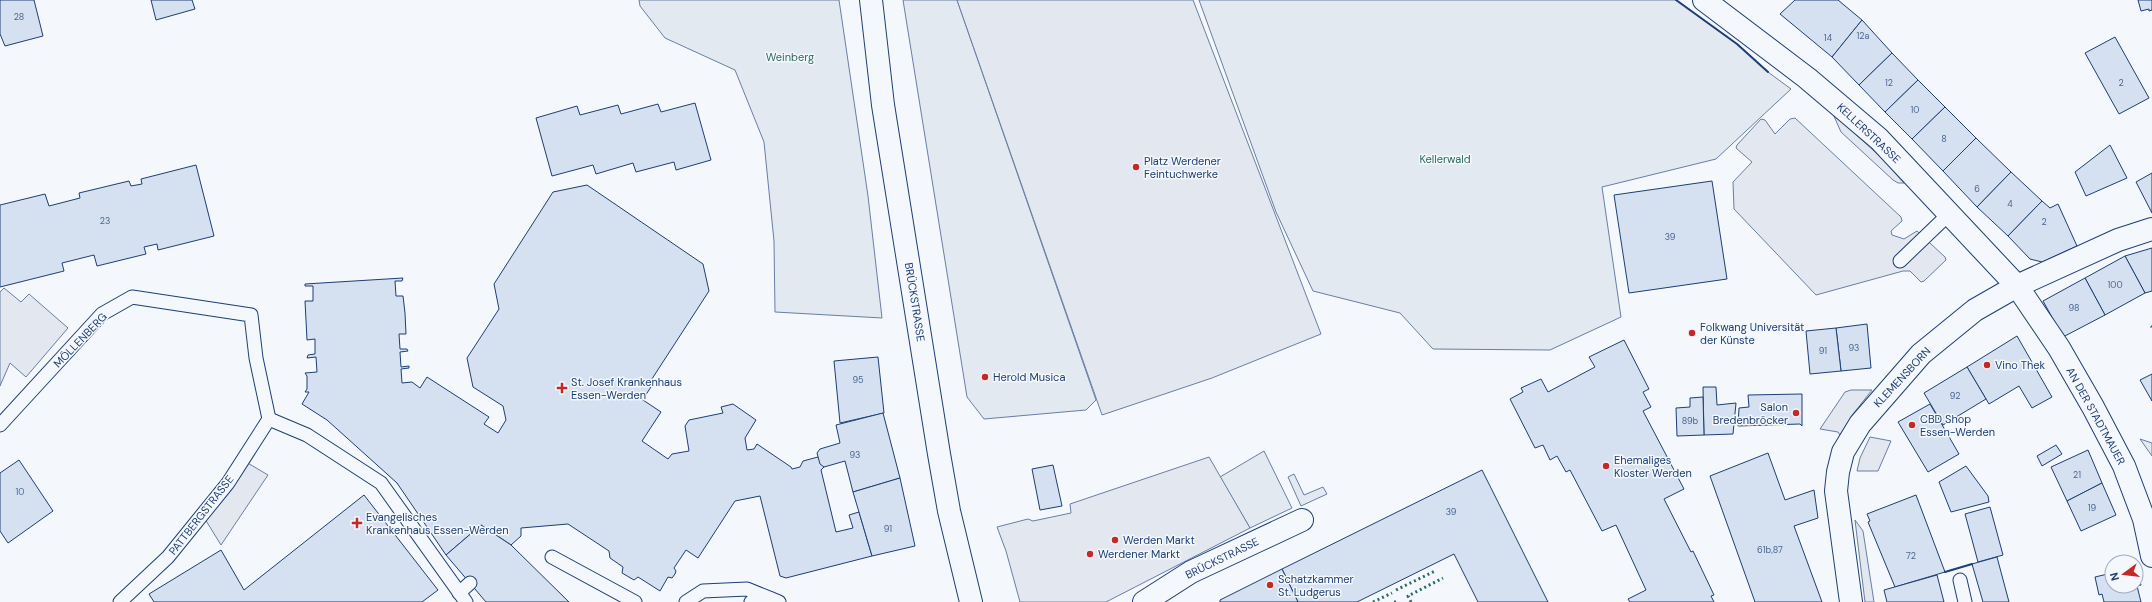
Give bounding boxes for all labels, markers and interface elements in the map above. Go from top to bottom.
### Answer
house number: 28 [14,11,24,23]
house number: 12a [1857,30,1870,42]
house number: 14 [1824,32,1833,44]
park label: Weinberg [766,50,814,64]
house number: 12 [1885,77,1893,89]
house number: 2 [2118,77,2124,89]
street label: KELLERSTRASSE [1834,100,1904,166]
house number: 10 [1911,104,1919,116]
house number: 8 [1941,133,1947,145]
park label: Kellerwald [1419,152,1471,166]
place label: Platz Werdener Feintuchwerke [1144,154,1221,181]
marker: Platz Werdener Feintuchwerke [1131,162,1141,172]
house number: 6 [1974,183,1980,195]
house number: 4 [2007,198,2013,210]
house number: 23 [100,215,110,227]
house number: 2 [2041,216,2047,228]
house number: 39 [1665,231,1676,243]
street label: BRÜCKSTRASSE [902,261,928,343]
house number: 100 [2107,279,2123,291]
house number: 98 [2069,302,2079,314]
street label: MÖLLENBERG [50,310,110,370]
place label: Folkwang Universität der Künste [1700,320,1804,347]
marker: Folkwang Universität der Künste [1687,328,1697,338]
house number: 93 [1849,342,1859,354]
street label: KLEMENSBORN [1871,344,1933,410]
house number: 91 [1819,345,1827,357]
place label: Vino Thek [1995,358,2046,372]
marker: Vino Thek [1982,360,1992,370]
street label: AN DER STADTMAUER [2063,365,2129,467]
place label: Herold Musica [993,370,1065,384]
marker: Herold Musica [980,372,990,382]
house number: 95 [852,374,864,386]
place label: St. Josef Krankenhaus Essen-Werden [571,375,682,402]
marker: St. Josef Krankenhaus Essen-Werden [556,382,568,394]
house number: 92 [1950,390,1960,402]
place label: Salon Bredenbröcker [1713,400,1788,427]
marker: Salon Bredenbröcker [1791,408,1801,418]
place label: CBD Shop Essen-Werden [1920,412,1995,439]
house number: 89b [1682,415,1699,427]
marker: CBD Shop Essen-Werden [1907,420,1917,430]
house number: 93 [850,449,860,461]
place label: Ehemaliges Kloster Werden [1614,453,1692,480]
marker: Ehemaliges Kloster Werden [1601,461,1611,471]
house number: 21 [2073,469,2081,481]
street label: PATTBERGSTRASSE [166,472,236,558]
house number: 10 [16,486,24,498]
house number: 19 [2088,502,2097,514]
house number: 39 [1446,506,1457,518]
place label: Evangelisches Krankenhaus Essen-Werden [366,510,509,537]
marker: Evangelisches Krankenhaus Essen-Werden [351,517,363,529]
house number: 91 [884,523,892,535]
place label: Werden Markt [1123,533,1195,547]
street label: BRÜCKSTRASSE [1183,534,1261,582]
marker: Werden Markt [1110,535,1120,545]
house number: 61b,87 [1757,544,1783,556]
place label: Werdener Markt [1098,547,1180,561]
marker: Werdener Markt [1085,549,1095,559]
house number: 72 [1906,550,1916,562]
north arrow [2104,554,2144,594]
text: N [2107,571,2122,582]
place label: Schatzkammer St. Ludgerus [1278,572,1354,599]
marker: Schatzkammer St. Ludgerus [1265,580,1275,590]

